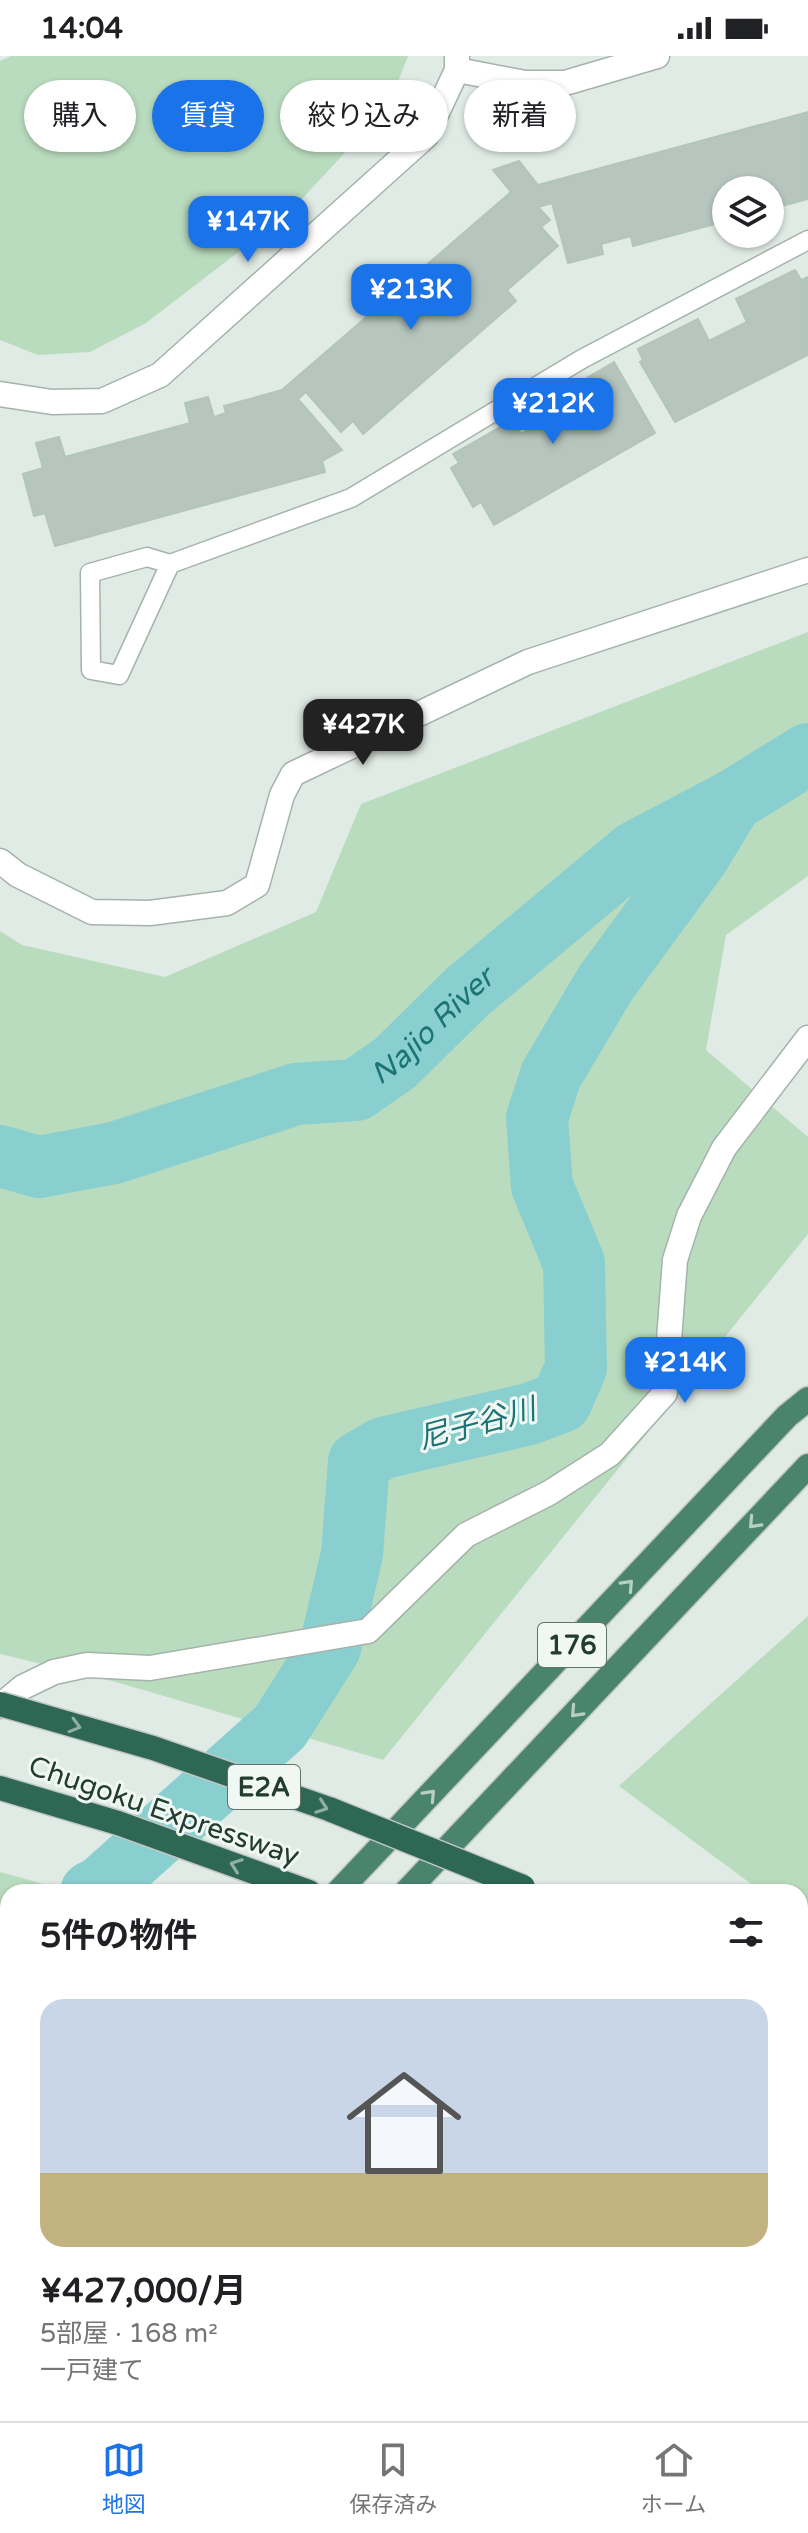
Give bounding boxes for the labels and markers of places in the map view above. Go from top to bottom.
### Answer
pin: ¥147K [192,196,304,264]
pin: ¥213K [355,264,467,332]
pin: ¥212K [497,378,609,446]
pin: ¥427K [307,699,419,767]
pin: ¥214K [629,1337,741,1405]

